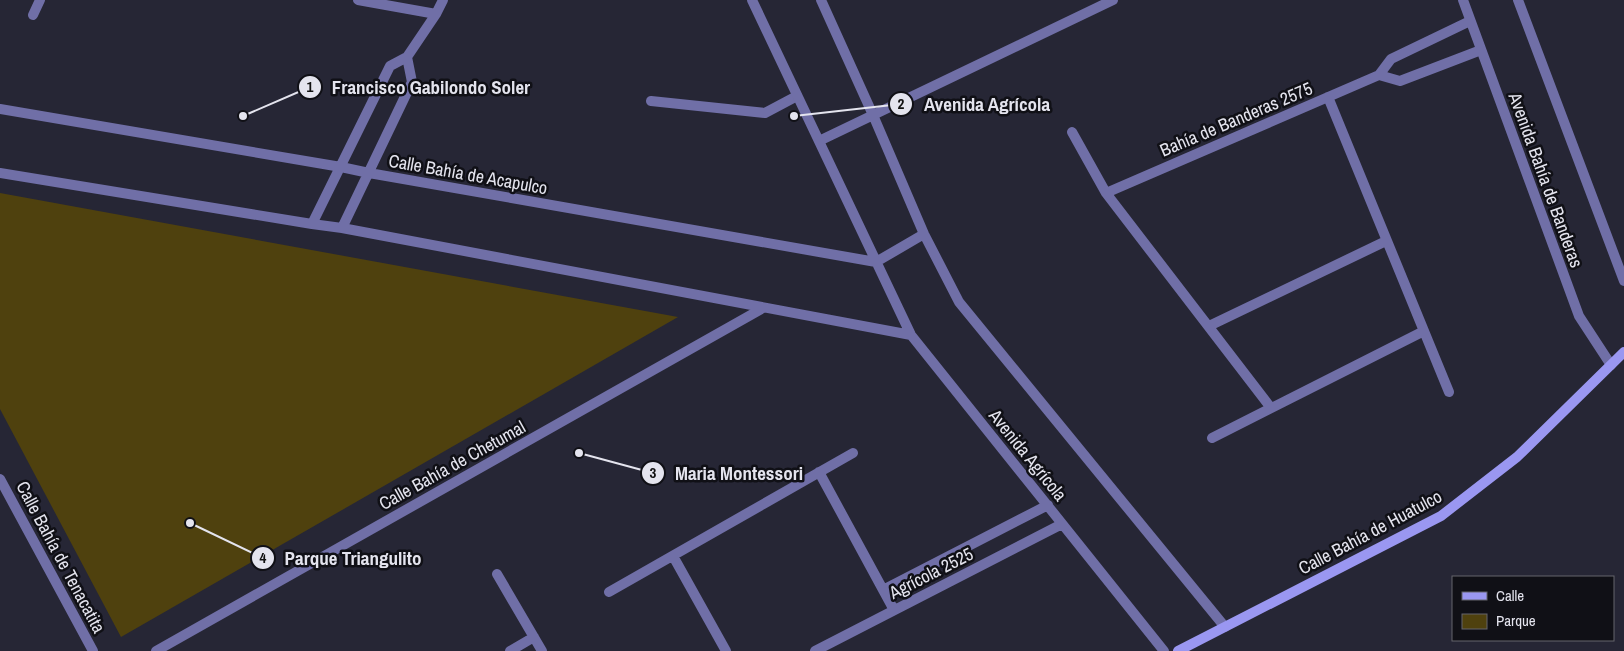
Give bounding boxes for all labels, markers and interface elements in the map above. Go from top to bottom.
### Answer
callout: Francisco Gabilondo Soler [297,70,540,104]
text: Francisco Gabilondo Soler [332,74,530,100]
text: 1 [307,76,314,97]
street label: Bahía de Banderas 2575 [1156,76,1316,162]
callout: Avenida Agrícola [889,87,1060,121]
street label: Avenida Bahía de Banderas [1502,88,1589,271]
text: Avenida Agrícola [924,91,1050,117]
text: 2 [898,93,905,114]
street label: Calle Bahía de Acapulco [387,148,549,200]
street label: Avenida Agrícola [983,403,1073,506]
street label: Calle Bahía de Chetumal [374,414,530,516]
callout: Maria Montessori [640,456,813,490]
text: Maria Montessori [675,460,803,486]
text: 3 [650,462,657,483]
street label: Calle Bahía de Tenacatita [10,477,112,637]
street label: Calle Bahía de Huatulco [1294,484,1446,580]
callout: Parque Triangulito [250,541,432,575]
street label: Agrícola 2525 [884,541,977,605]
text: Parque Triangulito [285,545,421,571]
text: 4 [260,547,267,568]
legend [1452,576,1614,641]
text: Calle [1496,585,1524,606]
text: Parque [1496,610,1536,631]

